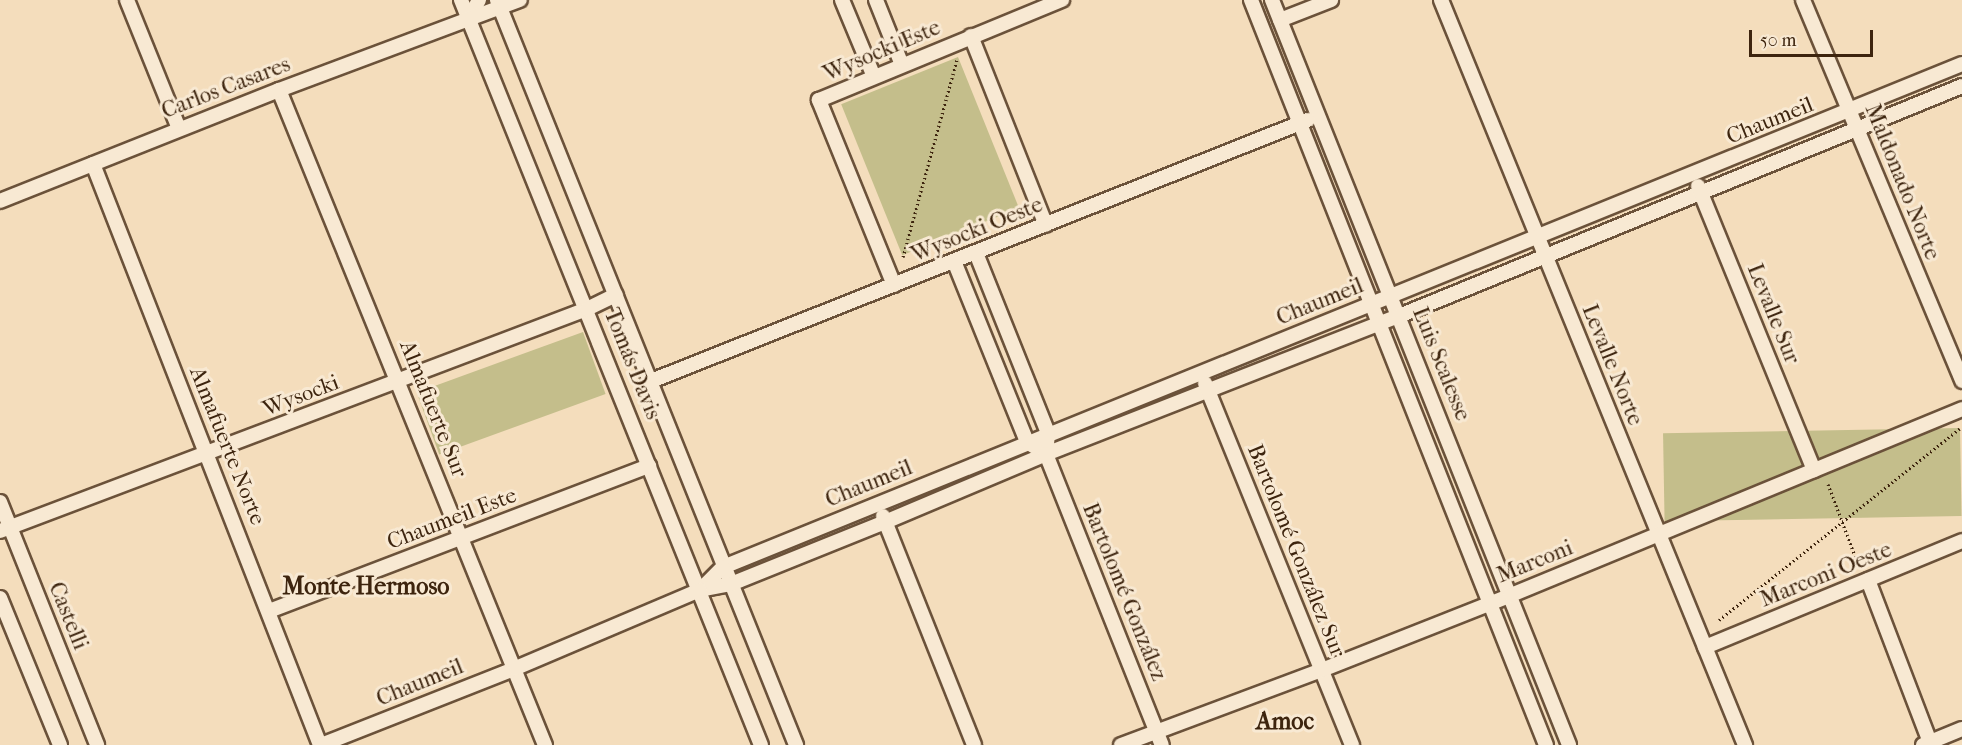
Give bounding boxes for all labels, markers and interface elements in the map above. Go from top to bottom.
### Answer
street label: Wysocki Este [820,15,944,87]
scale bar [1752,18,1876,56]
text: 50 m [1760,30,1796,51]
street label: Carlos Casares [158,51,294,125]
street label: Chaumeil [1723,92,1817,150]
street label: Maldonado Norte [1859,100,1945,264]
street label: Wysocki Oeste [907,192,1047,268]
street label: Levalle Sur [1741,260,1805,368]
street label: Chaumeil [1273,273,1367,331]
street label: Levalle Norte [1576,301,1648,429]
street label: Luis Scalesse [1406,303,1476,425]
street label: Tomás Davis [598,305,666,423]
street label: Almafuerte Sur [394,337,472,481]
street label: Almafuerte Norte [183,363,271,529]
street label: Wysocki [259,369,343,423]
street label: Bartolomé González Sur [1241,441,1351,661]
street label: Chaumeil [822,455,916,513]
street label: Chaumeil Este [384,482,520,556]
street label: Bartolomé González [1076,499,1172,685]
street label: Marconi [1493,535,1577,589]
street label: Marconi Oeste [1756,537,1896,613]
district label: Monte Hermoso [283,573,449,601]
street label: Castelli [43,578,93,654]
street label: Chaumeil [373,654,467,712]
district label: Amoc [1256,708,1314,736]

